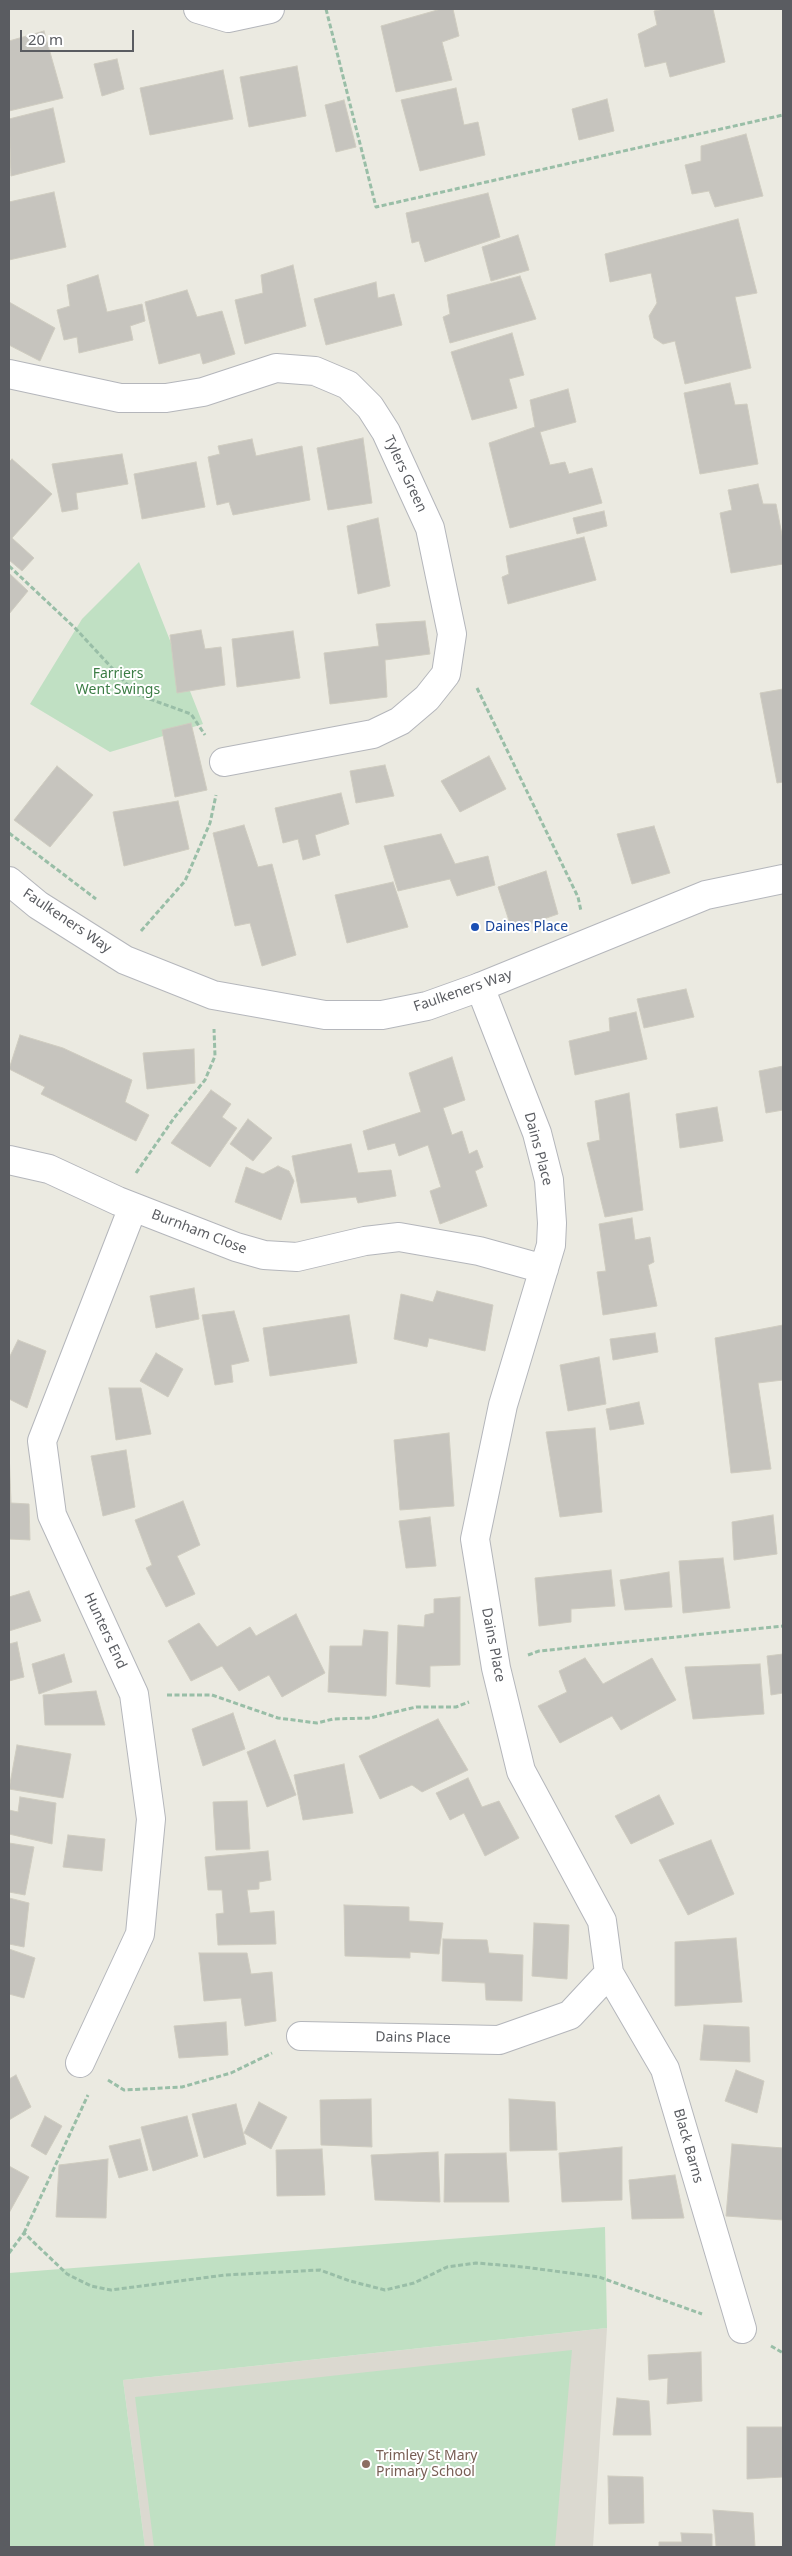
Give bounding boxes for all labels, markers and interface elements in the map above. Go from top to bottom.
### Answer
scale bar [22,20,136,52]
text: 20 m [28,29,63,49]
street label: Tylers Green [380,433,430,515]
park label: Farriers Went Swings [76,666,160,699]
street label: Faulkeners Way [20,885,114,957]
place label: Daines Place [485,919,568,935]
marker: Daines Place [469,921,481,933]
street label: Faulkeners Way [411,966,515,1016]
street label: Dains Place [520,1110,556,1188]
street label: Burnham Close [149,1206,249,1258]
street label: Hunters End [80,1590,130,1672]
street label: Dains Place [478,1606,508,1684]
street label: Dains Place [375,2029,451,2047]
street label: Black Barns [669,2107,707,2185]
place label: Trimley St Mary Primary School [376,2448,477,2480]
marker: Trimley St Mary Primary School [360,2458,372,2470]

